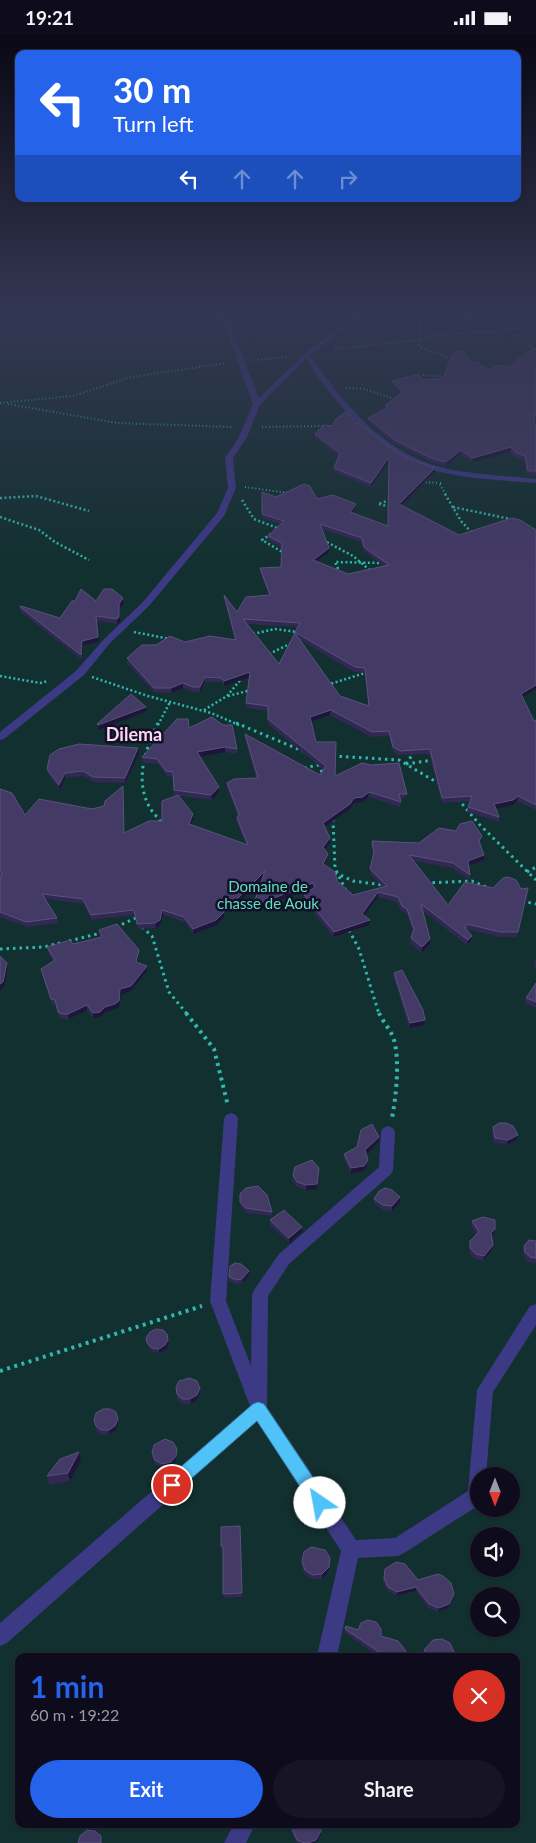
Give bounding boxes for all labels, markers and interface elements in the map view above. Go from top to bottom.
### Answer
text: 19:21 [25,6,74,29]
text: 30 m [113,68,191,110]
icon: left [30,70,95,135]
text: Turn left [113,110,194,137]
icon: left [175,165,203,193]
icon: ahead [228,165,256,193]
icon: ahead [281,165,309,193]
icon: right [334,165,362,193]
district label: Dilema [106,723,162,745]
park label: Domaine de chasse de Aouk [217,877,319,912]
pin [151,1464,193,1506]
north arrow [470,1467,520,1517]
map controls [470,1467,520,1637]
icon: arrive [158,1471,186,1499]
position arrow [293,1476,345,1528]
button: sound [470,1527,520,1577]
button: search [470,1587,520,1637]
text: 1 min [30,1668,104,1704]
button: close [453,1670,505,1722]
text: 60 m · 19:22 [30,1705,119,1724]
button: Exit [30,1760,263,1818]
button: Share [273,1760,505,1818]

